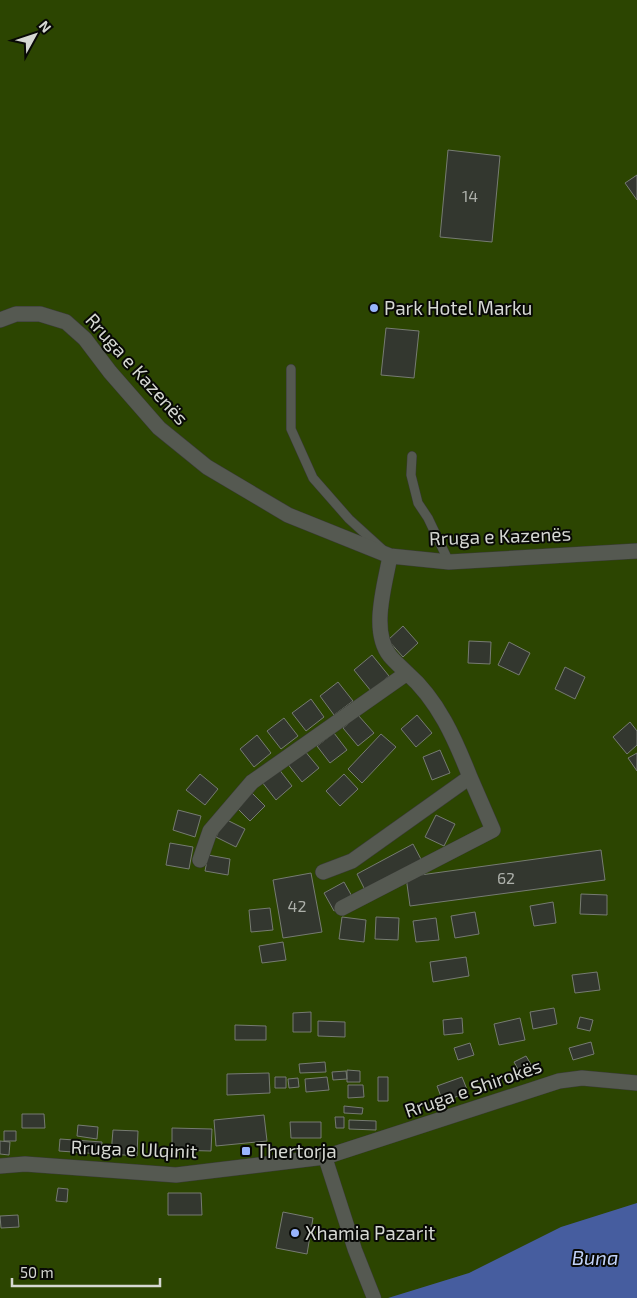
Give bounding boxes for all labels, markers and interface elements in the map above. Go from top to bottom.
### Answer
north arrow [10,10,60,60]
text: N [36,17,55,36]
house number: 14 [462,186,478,205]
place label: Park Hotel Marku [384,296,532,319]
marker: Park Hotel Marku [368,302,380,314]
street label: Rruga e Kazenës [81,308,194,429]
street label: Rruga e Kazenës [428,522,571,549]
house number: 62 [497,868,515,887]
house number: 42 [288,896,306,915]
street label: Rruga e Shirokës [401,1053,544,1122]
street label: Rruga e Ulqinit [70,1135,198,1162]
place label: Thertorja [256,1139,337,1162]
marker: Thertorja [240,1145,252,1157]
place label: Xhamia Pazarit [305,1221,435,1244]
marker: Xhamia Pazarit [289,1227,301,1239]
water label: Buna [572,1245,618,1269]
scale bar [12,1256,160,1288]
text: 50 m [20,1263,54,1281]

